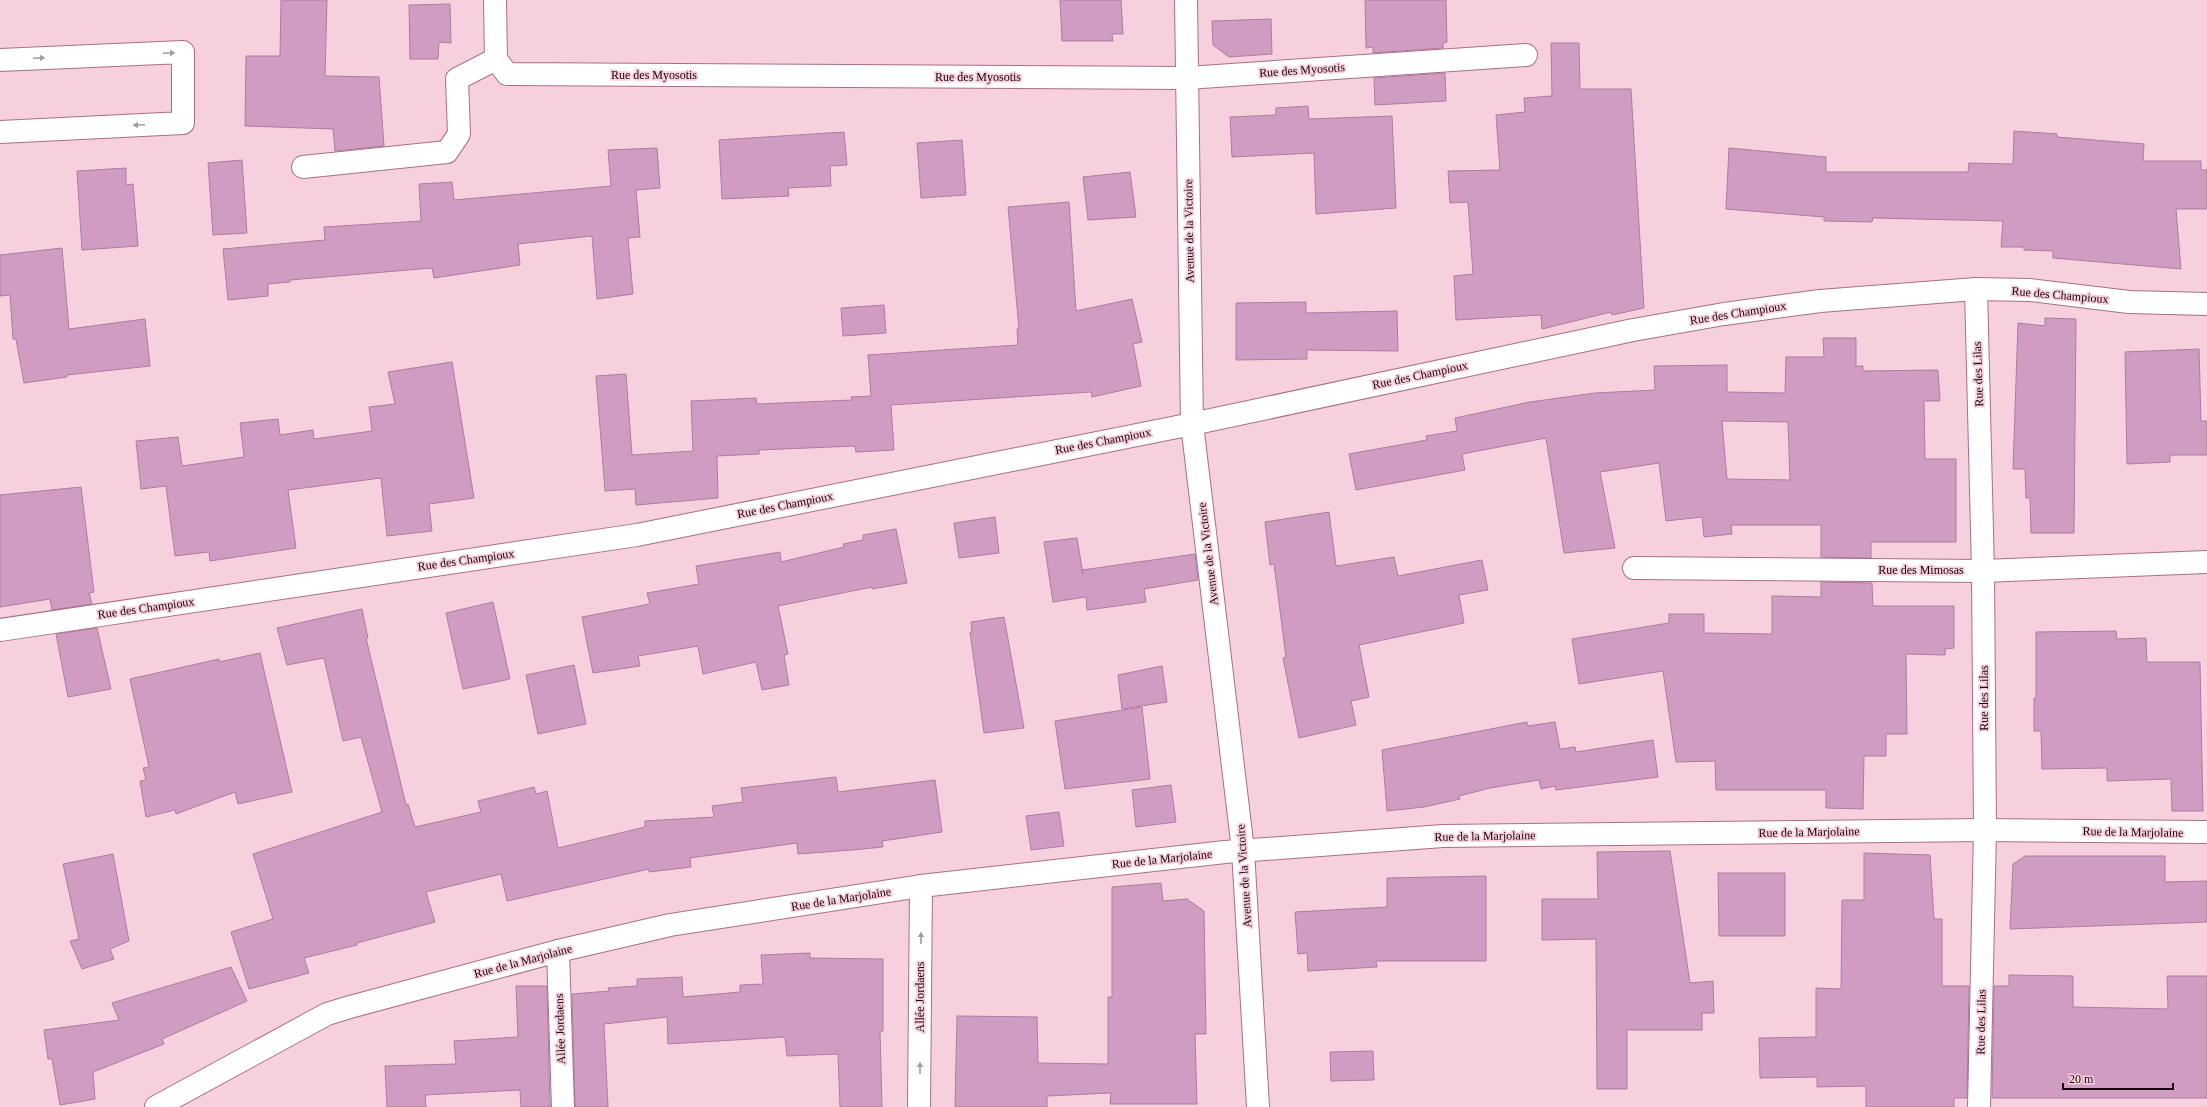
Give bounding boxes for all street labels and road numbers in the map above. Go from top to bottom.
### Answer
street label: Rue des Myosotis [1259,60,1346,80]
street label: Rue des Myosotis [611,68,697,82]
street label: Rue des Myosotis [935,70,1021,84]
street label: Avenue de la Victoire [1181,179,1197,283]
street label: Rue des Champioux [2011,284,2109,306]
street label: Rue des Champioux [1689,298,1787,328]
street label: Rue des Lilas [1970,341,1986,407]
street label: Rue des Champioux [1371,358,1469,392]
street label: Rue des Champioux [1054,425,1152,457]
street label: Rue des Champioux [736,489,834,521]
street label: Avenue de la Victoire [1195,502,1221,606]
street label: Rue des Champioux [417,546,515,574]
street label: Rue des Mimosas [1878,563,1964,577]
street label: Rue des Champioux [97,594,195,622]
street label: Rue des Lilas [1977,665,1991,731]
street label: Avenue de la Victoire [1233,824,1255,928]
street label: Rue de la Marjolaine [1758,824,1860,840]
street label: Rue de la Marjolaine [2082,824,2184,840]
street label: Rue de la Marjolaine [1434,828,1536,844]
street label: Rue de la Marjolaine [1111,847,1213,871]
street label: Rue de la Marjolaine [790,884,892,914]
street label: Rue de la Marjolaine [472,941,574,981]
street label: Allée Jordaens [913,961,927,1032]
street label: Rue des Lilas [1973,989,1989,1055]
street label: Allée Jordaens [552,993,568,1065]

